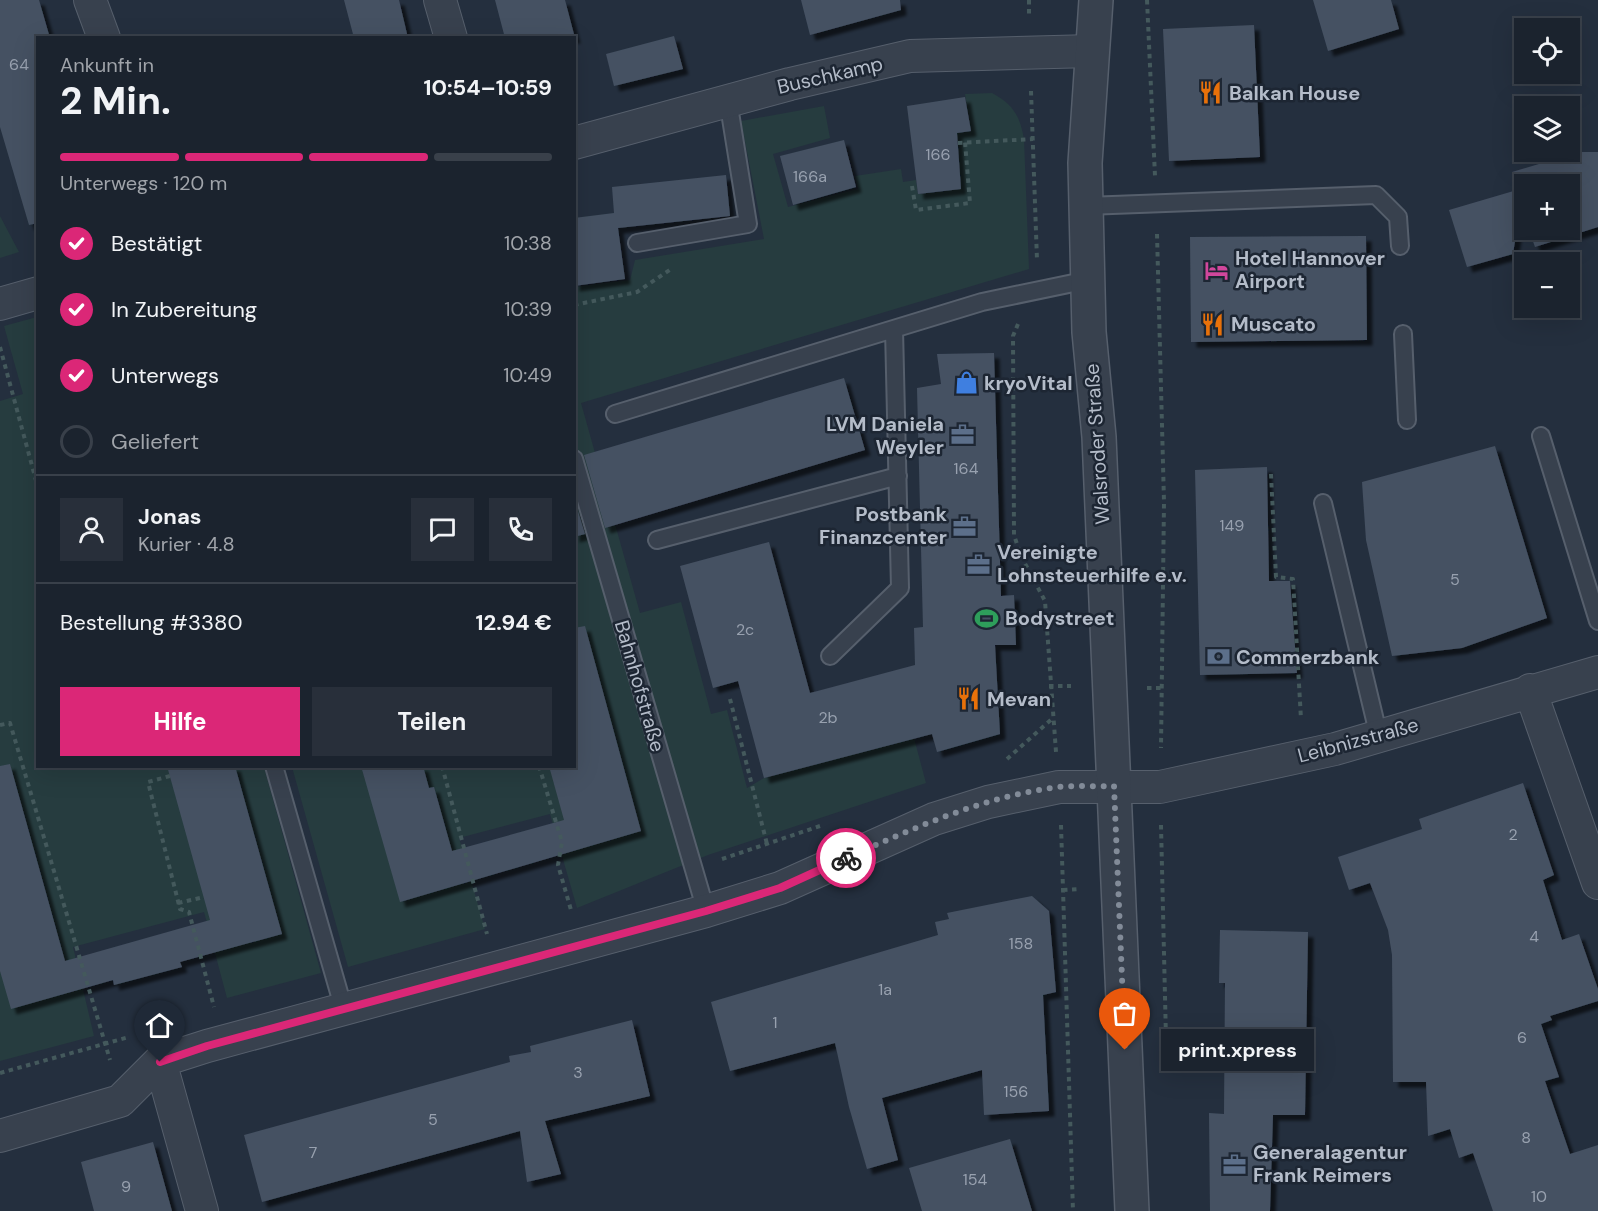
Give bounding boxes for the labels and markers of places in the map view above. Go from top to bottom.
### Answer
restaurant icon: Balkan House [1198,80,1224,106]
place label: Balkan House [1229,80,1360,106]
place label: Hotel Hannover Airport [1235,245,1385,294]
hotel icon: Hotel Hannover Airport [1204,257,1230,283]
restaurant icon: Muscato [1200,311,1226,337]
place label: Muscato [1231,311,1316,337]
shop icon: kryoVital [953,370,979,396]
place label: kryoVital [984,370,1072,396]
place label: LVM Daniela Weyler [826,411,944,460]
office icon: LVM Daniela Weyler [949,422,975,448]
place label: Postbank Finanzcenter [819,501,947,550]
office icon: Postbank Finanzcenter [952,513,978,539]
place label: Vereinigte Lohnsteuerhilfe e.v. [997,539,1187,588]
office icon: Vereinigte Lohnsteuerhilfe e.v. [966,551,992,577]
sports icon: Bodystreet [974,605,1000,631]
place label: Bodystreet [1005,605,1114,631]
bank icon: Commerzbank [1205,644,1231,670]
place label: Commerzbank [1236,644,1380,670]
restaurant icon: Mevan [956,686,982,712]
place label: Mevan [987,686,1051,712]
pin [1099,988,1150,1050]
pin [134,1000,185,1062]
callout: print.xpress [1161,1029,1314,1071]
place label: Generalagentur Frank Reimers [1253,1139,1407,1188]
office icon: Generalagentur Frank Reimers [1222,1151,1248,1177]

